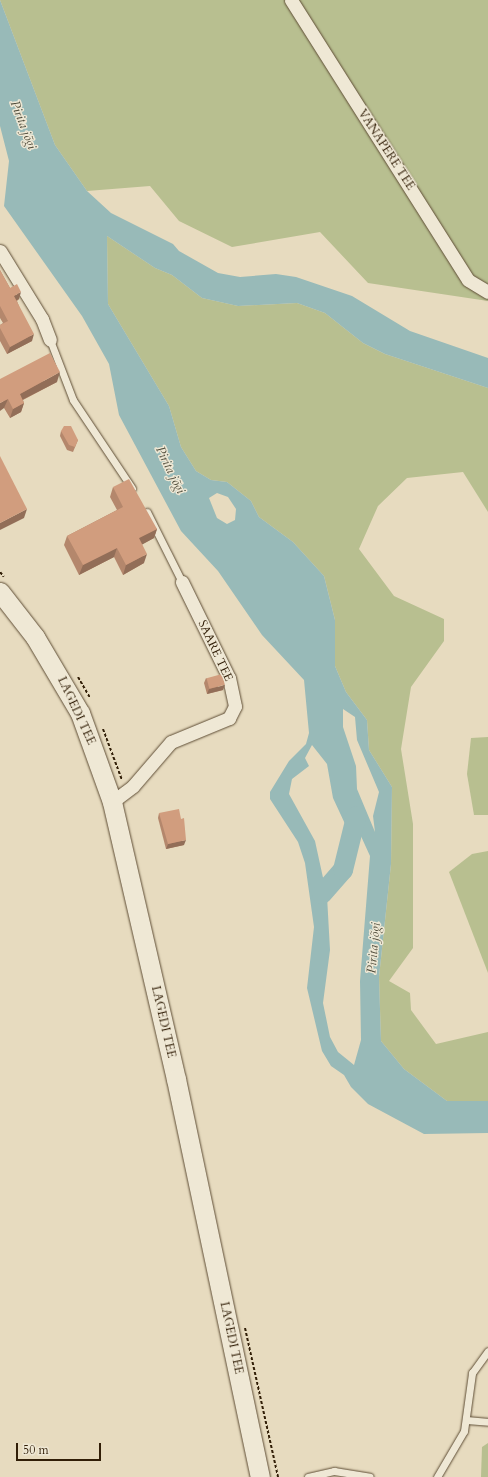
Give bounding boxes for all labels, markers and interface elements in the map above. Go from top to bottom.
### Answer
water label: Pirita jõgi [7,98,39,152]
street label: VANAPERE TEE [355,107,417,193]
water label: Pirita jõgi [152,444,188,496]
street label: SAARE TEE [195,618,235,684]
street label: LAGEDI TEE [54,675,98,747]
water label: Pirita jõgi [364,922,384,974]
street label: LAGEDI TEE [148,985,178,1059]
street label: LAGEDI TEE [216,1301,246,1375]
scale bar [18,1435,103,1461]
text: 50 m [23,1442,49,1458]

